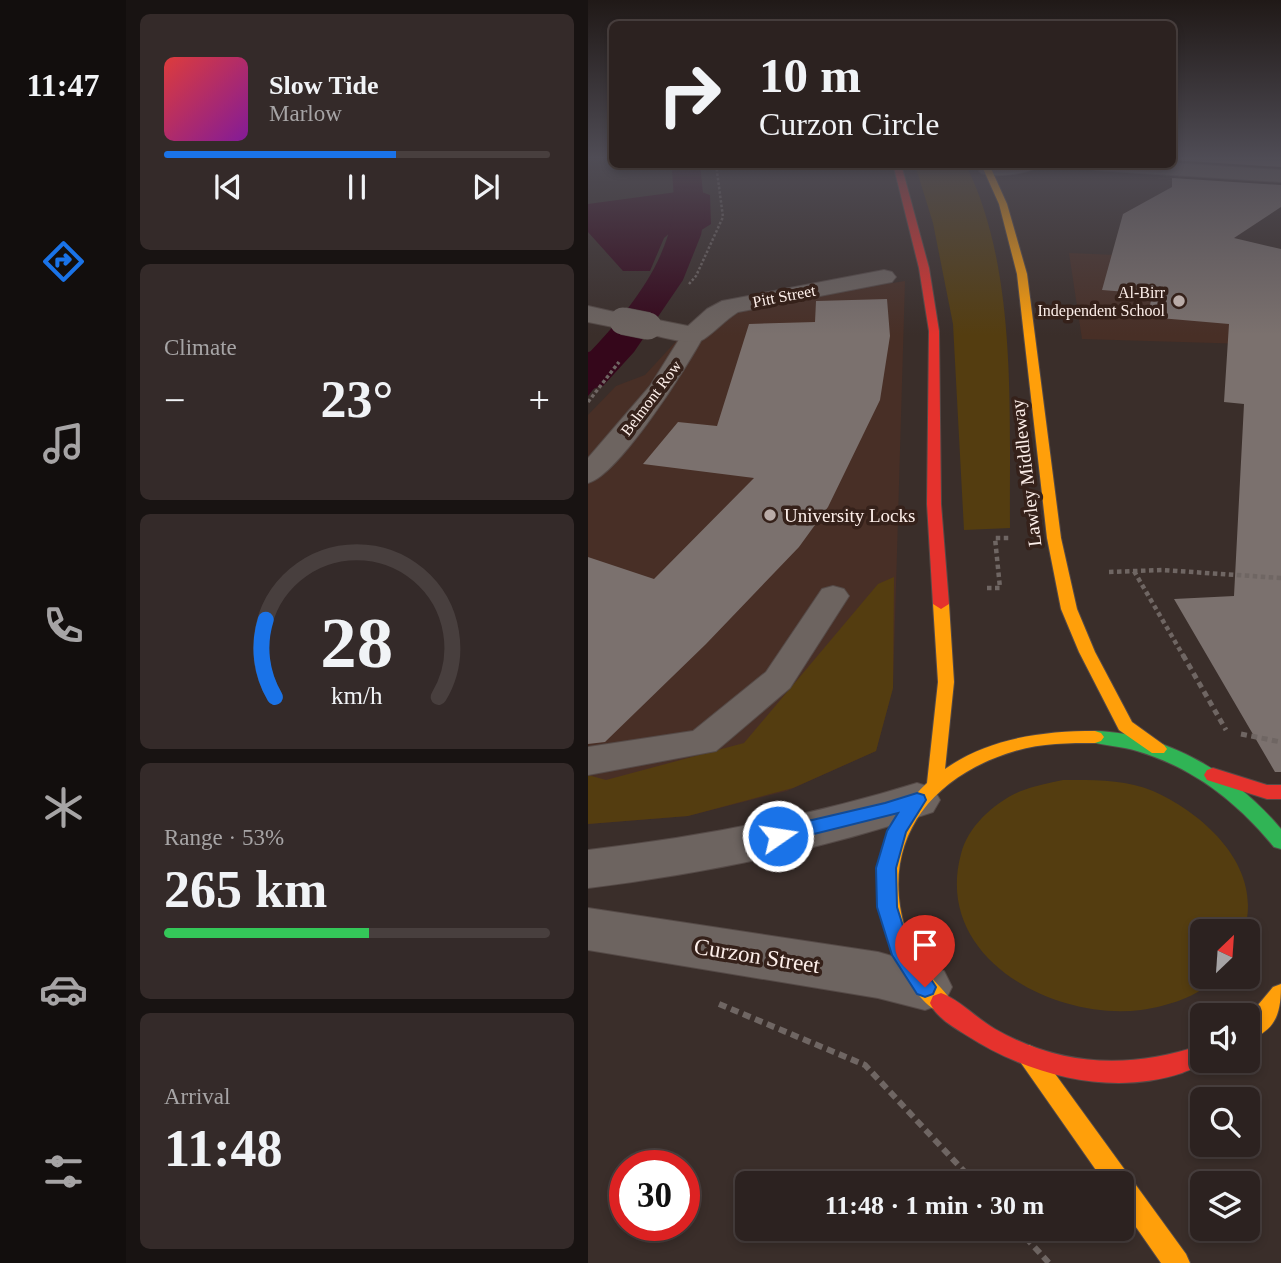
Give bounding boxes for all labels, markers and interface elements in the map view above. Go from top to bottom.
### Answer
text: 10 m [759,48,861,103]
icon: right [644,49,735,140]
text: 11:47 [27,67,99,103]
text: Slow Tide [269,71,379,100]
text: Marlow [269,101,342,126]
text: Curzon Circle [759,106,939,142]
icon: previous [209,168,247,206]
icon: pause [338,168,376,206]
icon: next [467,168,505,206]
icon: directions [39,237,88,286]
street label: Pitt Street [751,281,817,310]
place label: Al-Birr Independent School [1037,284,1166,320]
marker: Al-Birr Independent School [1171,293,1187,309]
text: Climate [164,335,237,360]
street label: Belmont Row [617,357,685,439]
text: 23° [321,371,393,428]
text: − [164,379,185,421]
text: + [529,379,550,421]
street label: Lawley Middleway [1006,398,1045,548]
icon: music [39,419,88,468]
place label: University Locks [784,505,915,526]
marker: University Locks [762,507,778,523]
icon: phone [39,601,88,650]
text: 28 [321,603,393,684]
text: km/h [331,682,383,709]
icon: climate [39,783,88,832]
position arrow [741,799,815,873]
text: Range · 53% [164,825,284,850]
text: 265 km [164,861,327,918]
pin [895,915,955,987]
north arrow [1190,919,1260,989]
map controls [1190,919,1260,1241]
icon: arrive [906,926,944,964]
street label: Curzon Street [692,934,822,978]
icon: car [39,965,88,1014]
button: sound [1190,1003,1260,1073]
text: Arrival [164,1084,230,1109]
button: search [1190,1087,1260,1157]
text: 11:48 [164,1120,282,1177]
icon: filters [39,1147,88,1196]
speed limit sign: 30 [609,1150,700,1241]
button: layers [1190,1171,1260,1241]
text: 11:48 · 1 min · 30 m [825,1191,1044,1220]

